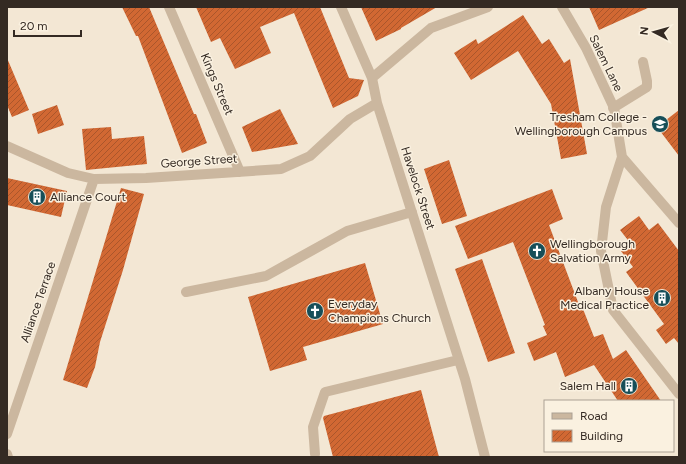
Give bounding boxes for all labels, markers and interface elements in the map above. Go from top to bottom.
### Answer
scale bar [14,12,81,38]
north arrow [634,12,674,52]
text: 20 m [20,19,48,33]
text: N [638,26,651,36]
street label: Salem Lane [586,32,626,94]
street label: Kings Street [198,51,237,118]
place label: Tresham College - Wellingborough Campus [515,110,647,138]
school or university icon: Tresham College - Wellingborough Campus [650,114,670,134]
street label: Havelock Street [398,145,438,232]
street label: George Street [160,151,238,171]
building icon: Alliance Court [27,187,47,207]
place label: Alliance Court [50,190,126,204]
place label: Wellingborough Salvation Army [550,237,635,265]
church icon: Wellingborough Salvation Army [527,241,547,261]
street label: Alliance Terrace [18,259,59,344]
place label: Albany House Medical Practice [560,284,649,312]
building icon: Albany House Medical Practice [652,288,672,308]
place label: Everyday Champions Church [328,297,431,325]
church icon: Everyday Champions Church [305,301,325,321]
building icon: Salem Hall [619,376,639,396]
place label: Salem Hall [560,379,616,393]
legend [544,400,674,452]
text: Road [580,409,608,423]
text: Building [580,429,623,443]

